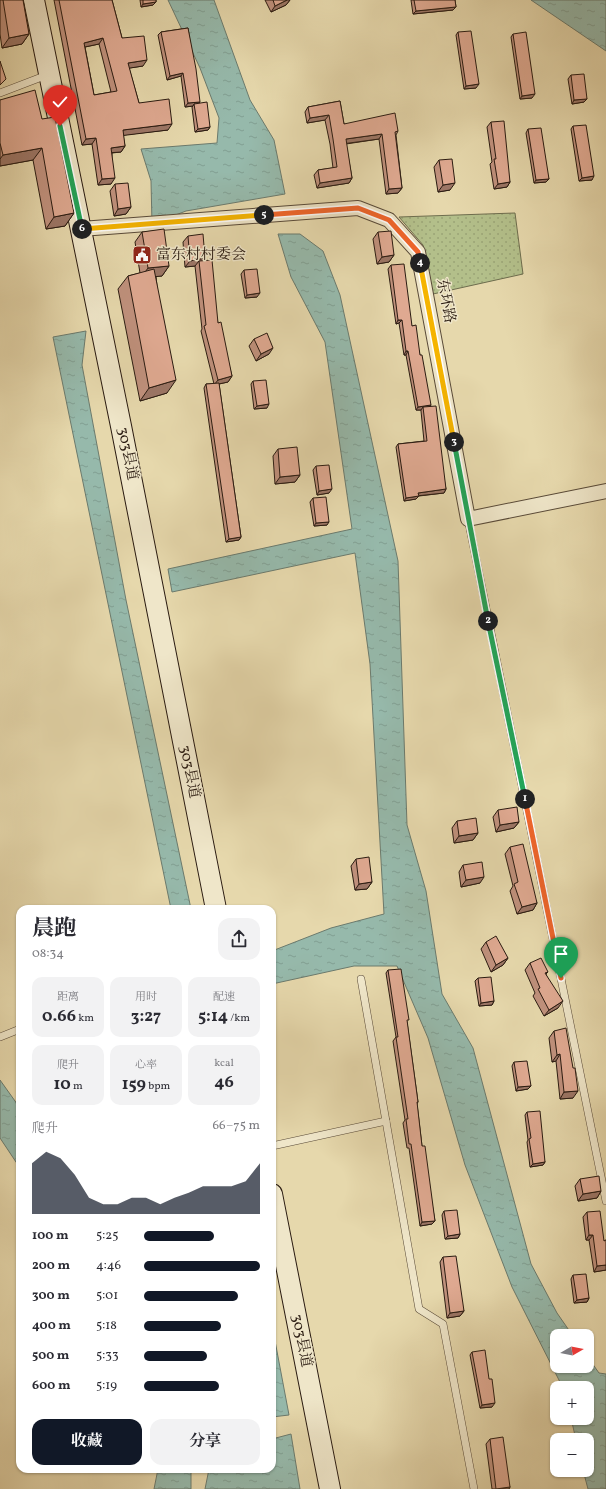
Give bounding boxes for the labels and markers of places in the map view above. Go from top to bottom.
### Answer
pin [43,85,77,126]
pin: 5 [254,205,274,225]
pin: 6 [72,219,92,239]
public building icon: 富东村村委会 [131,244,153,266]
place label: 富东村村委会 [156,245,246,266]
pin: 4 [410,253,430,273]
pin: 3 [444,432,464,452]
pin: 2 [478,611,498,631]
pin: 1 [515,789,535,809]
pin [544,937,578,978]

